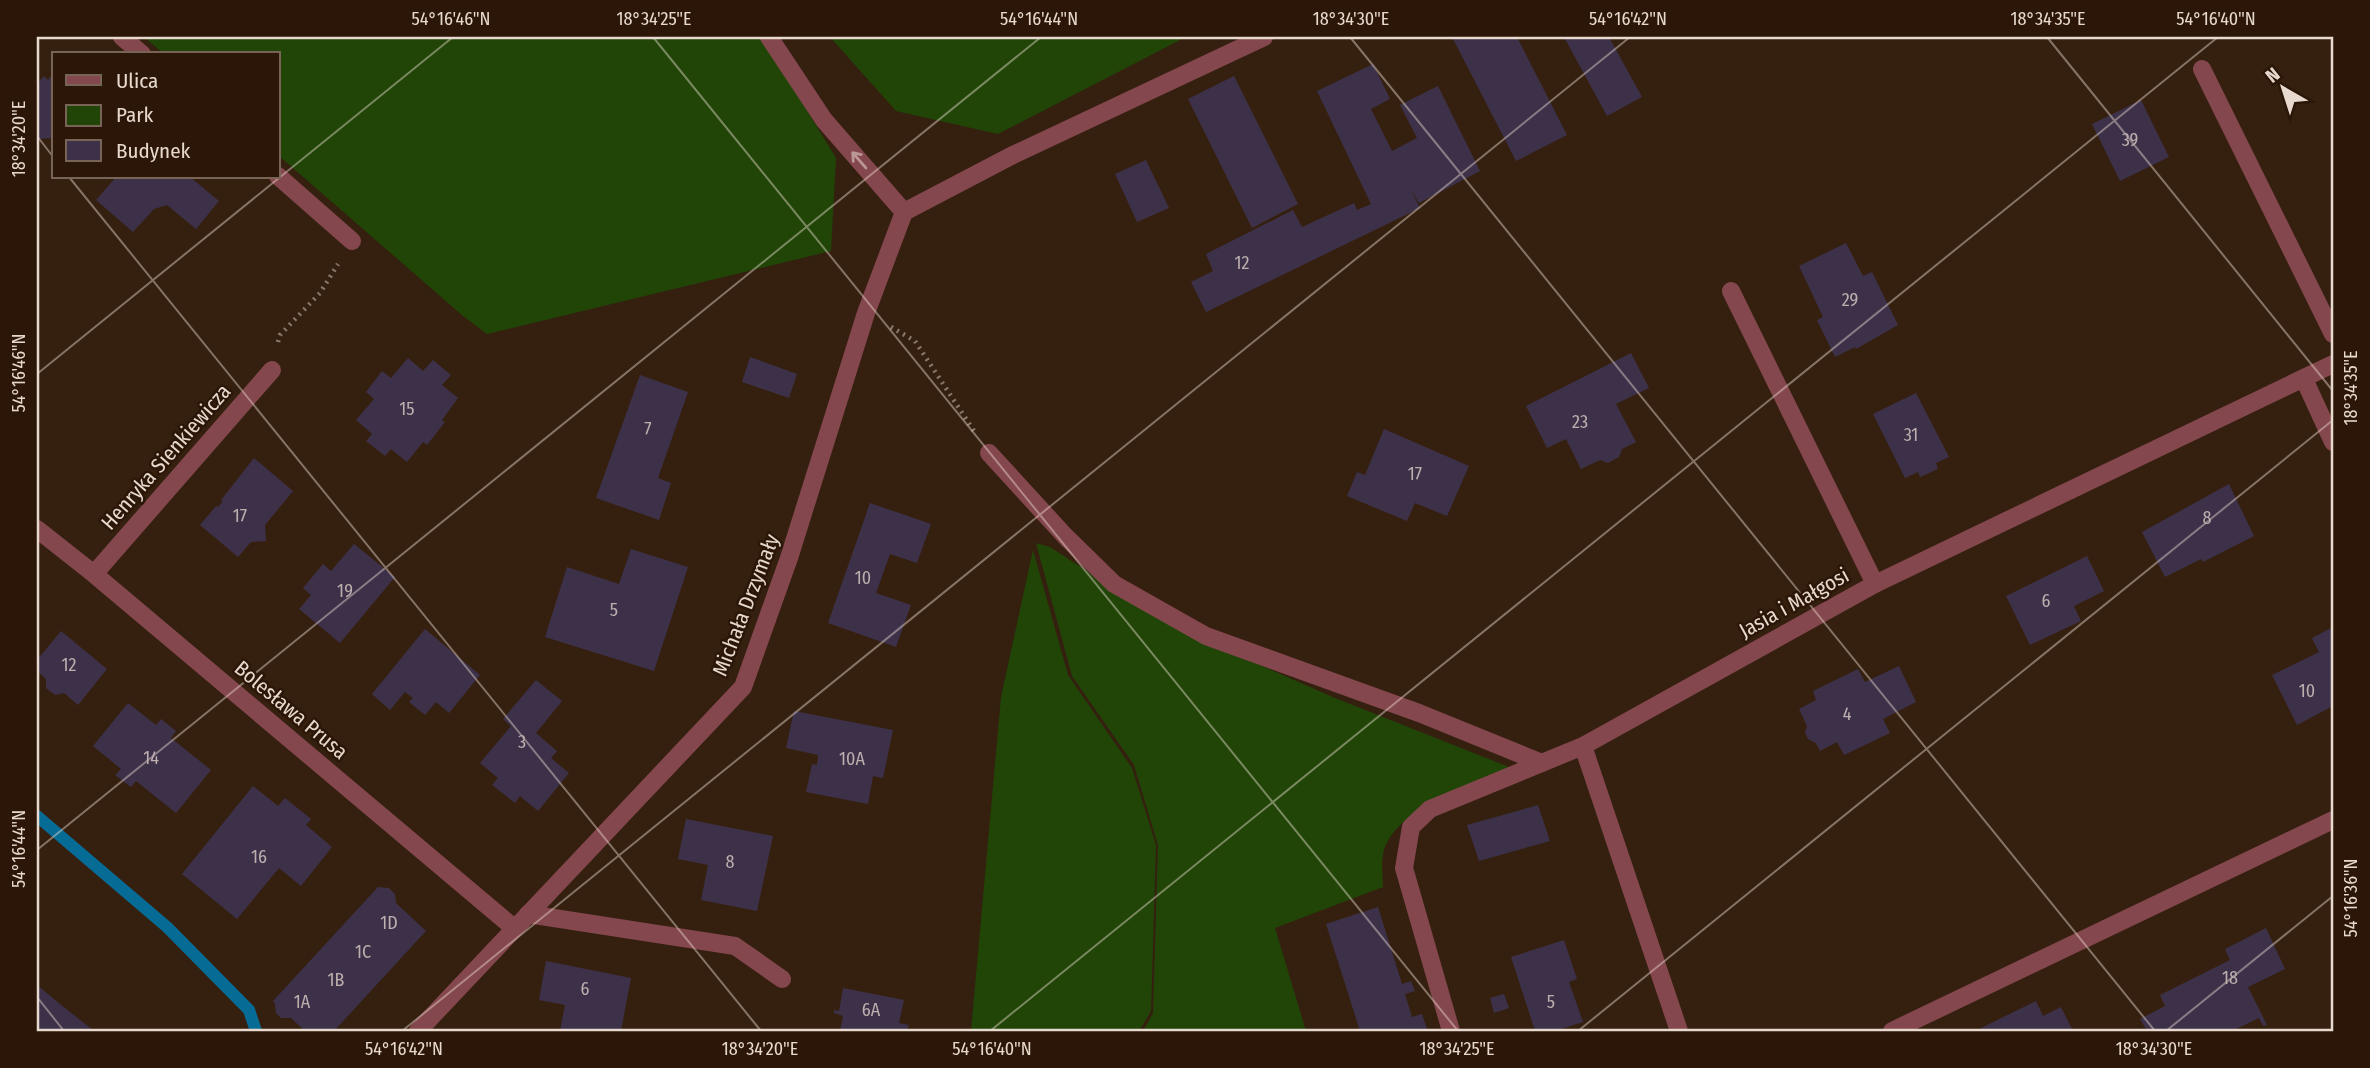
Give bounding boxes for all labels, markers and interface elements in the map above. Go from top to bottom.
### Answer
text: 54°16'46"N [412,8,490,30]
text: 18°34'25"E [617,8,691,30]
text: 54°16'44"N [1000,8,1078,30]
text: 18°34'30"E [1313,8,1389,30]
text: 54°16'42"N [1589,8,1667,30]
text: 18°34'35"E [2010,8,2086,30]
text: 54°16'40"N [2176,8,2256,30]
legend [52,52,280,178]
north arrow [2248,52,2318,122]
text: N [2261,63,2284,88]
text: Ulica [116,68,158,94]
text: 18°34'20"E [8,101,30,177]
text: Park [116,102,154,128]
house number: 39 [2122,129,2138,151]
text: Budynek [116,138,191,164]
one-way arrow [851,152,867,170]
house number: 12 [1235,252,1250,274]
house number: 29 [1842,289,1858,311]
text: 54°16'46"N [8,334,30,412]
text: 18°34'35"E [2340,350,2362,426]
street label: Henryka Sienkiewicza [96,379,236,535]
house number: 15 [399,398,415,420]
house number: 23 [1572,411,1588,433]
house number: 7 [644,418,652,440]
house number: 31 [1904,424,1918,446]
house number: 17 [1408,463,1422,485]
house number: 17 [233,505,247,527]
house number: 8 [2203,507,2212,529]
street label: Michała Drzymały [707,530,785,680]
street label: Jasia i Małgosi [1735,562,1853,644]
house number: 10 [855,567,871,589]
house number: 19 [337,580,353,602]
house number: 6 [2042,590,2051,612]
house number: 5 [610,599,618,621]
house number: 12 [62,654,77,676]
street label: Bolesława Prusa [229,655,353,765]
house number: 10 [2299,680,2315,702]
house number: 4 [1843,703,1852,725]
house number: 3 [518,731,526,753]
house number: 14 [143,747,159,769]
house number: 10A [839,748,865,770]
text: 54°16'44"N [8,810,30,888]
house number: 16 [251,846,267,868]
house number: 8 [726,851,735,873]
text: 54°16'36"N [2340,858,2362,938]
house number: 1D [380,912,398,934]
house number: 1C [355,941,371,963]
house number: 18 [2222,967,2238,989]
house number: 1B [328,969,345,991]
house number: 6 [581,978,590,1000]
house number: 1A [294,991,311,1013]
house number: 5 [1547,991,1555,1013]
house number: 6A [862,999,881,1021]
text: 54°16'42"N [365,1038,443,1060]
text: 18°34'20"E [722,1038,798,1060]
text: 54°16'40"N [952,1038,1032,1060]
text: 18°34'25"E [1420,1038,1494,1060]
text: 18°34'30"E [2116,1038,2192,1060]

